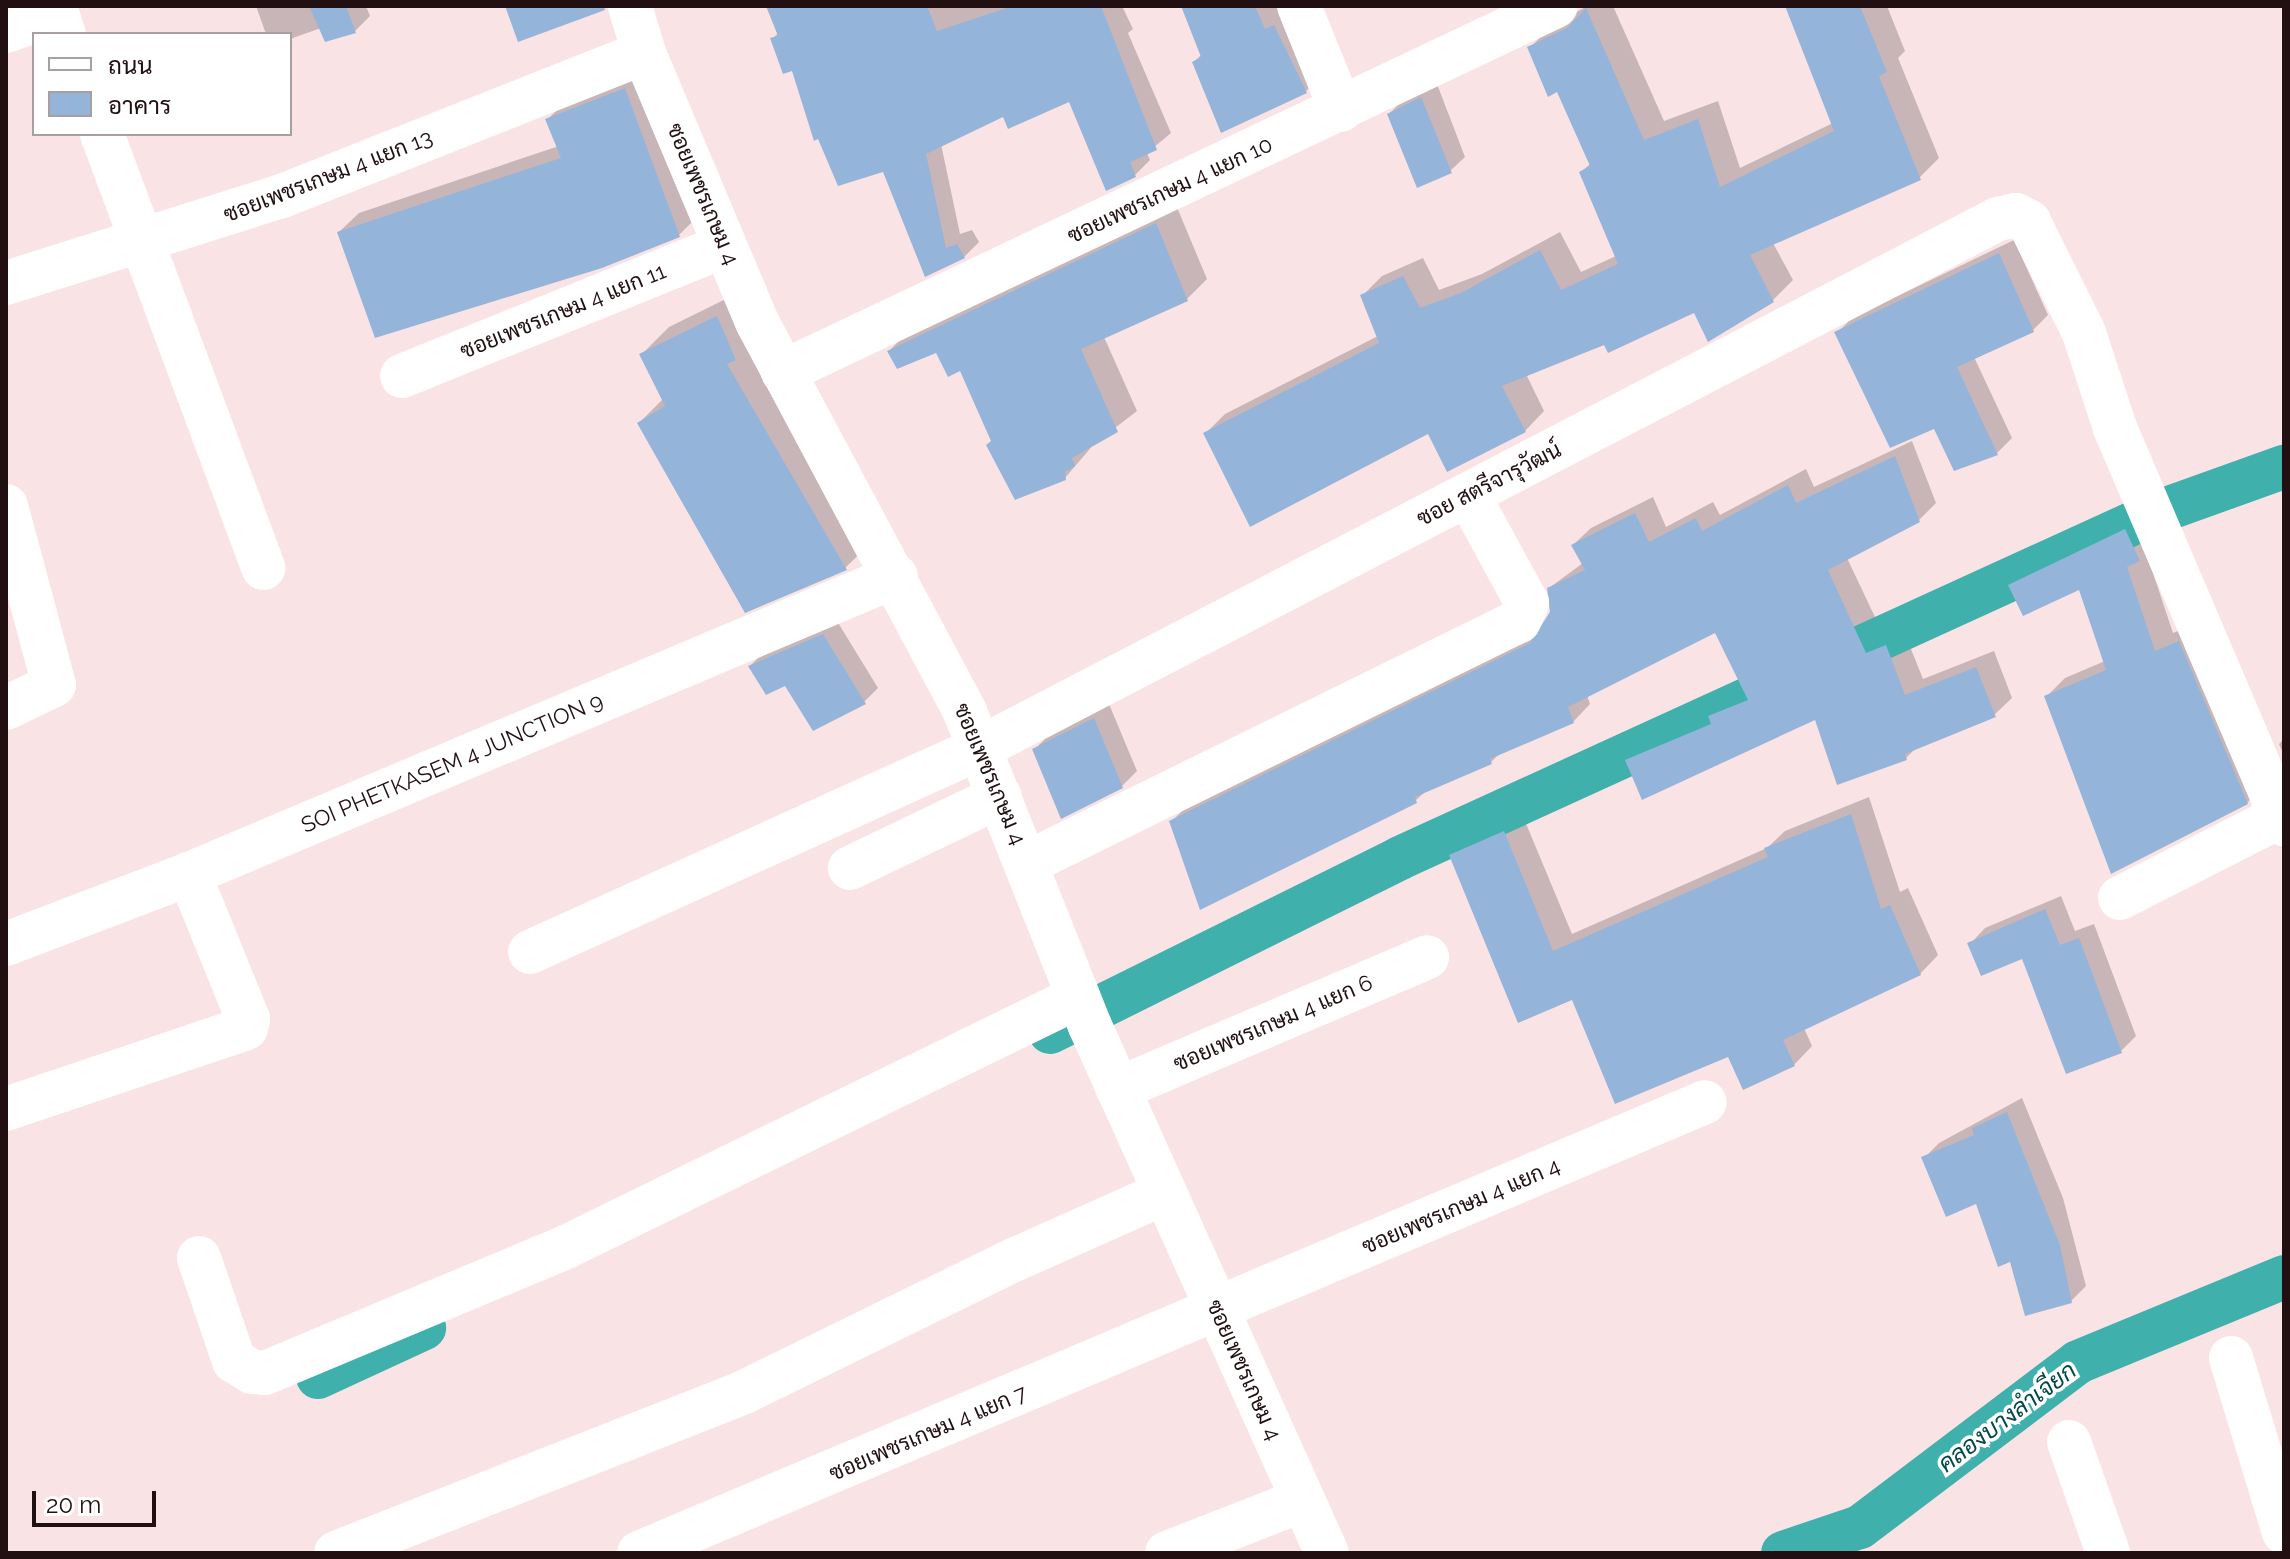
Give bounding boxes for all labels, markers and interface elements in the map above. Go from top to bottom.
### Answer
legend [32,32,292,136]
text: ถนน [108,51,153,80]
text: อาคาร [108,91,171,120]
street label: ซอยเพชรเกษม 4 [661,119,745,269]
street label: ซอยเพชรเกษม 4 แยก 13 [220,124,436,228]
street label: ซอยเพชรเกษม 4 แยก 10 [1063,131,1277,249]
street label: ซอยเพชรเกษม 4 แยก 11 [456,258,670,364]
street label: ซอย สตรีจารุวัฒน์ [1412,436,1566,532]
street label: SOI PHETKASEM 4 JUNCTION 9 [297,687,607,839]
street label: ซอยเพชรเกษม 4 [948,699,1032,849]
street label: ซอยเพชรเกษม 4 แยก 6 [1169,969,1377,1077]
street label: ซอยเพชรเกษม 4 แยก 4 [1358,1152,1564,1260]
street label: ซอยเพชรเกษม 4 [1201,1296,1287,1444]
water label: คลองบางลำเจียก [1932,1356,2082,1478]
street label: ซอยเพชรเกษม 4 แยก 7 [825,1379,1031,1487]
scale bar [36,1475,160,1525]
text: 20 m [46,1490,101,1519]

